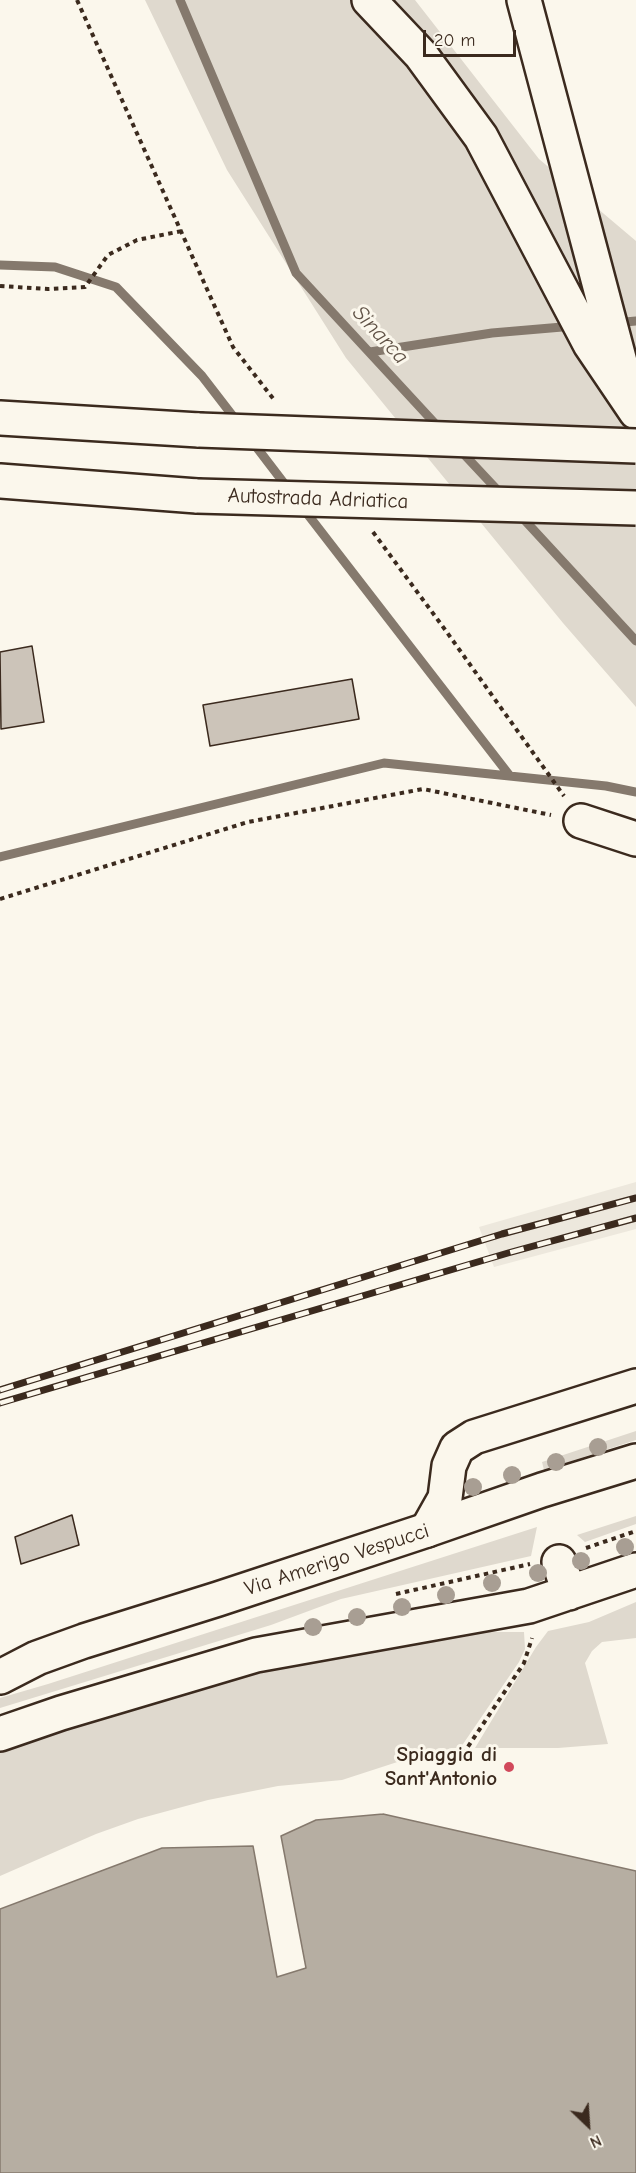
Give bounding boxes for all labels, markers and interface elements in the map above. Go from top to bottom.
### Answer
scale bar [426,18,519,56]
text: 20 m [434,30,475,51]
water label: Sinarca [346,300,414,370]
street label: Autostrada Adriatica [227,483,409,515]
street label: Via Amerigo Vespucci [242,1518,432,1602]
place label: Spiaggia di Sant'Antonio [385,1742,497,1792]
marker: Spiaggia di Sant'Antonio [502,1760,516,1774]
north arrow [558,2095,618,2155]
text: N [587,2131,604,2152]

